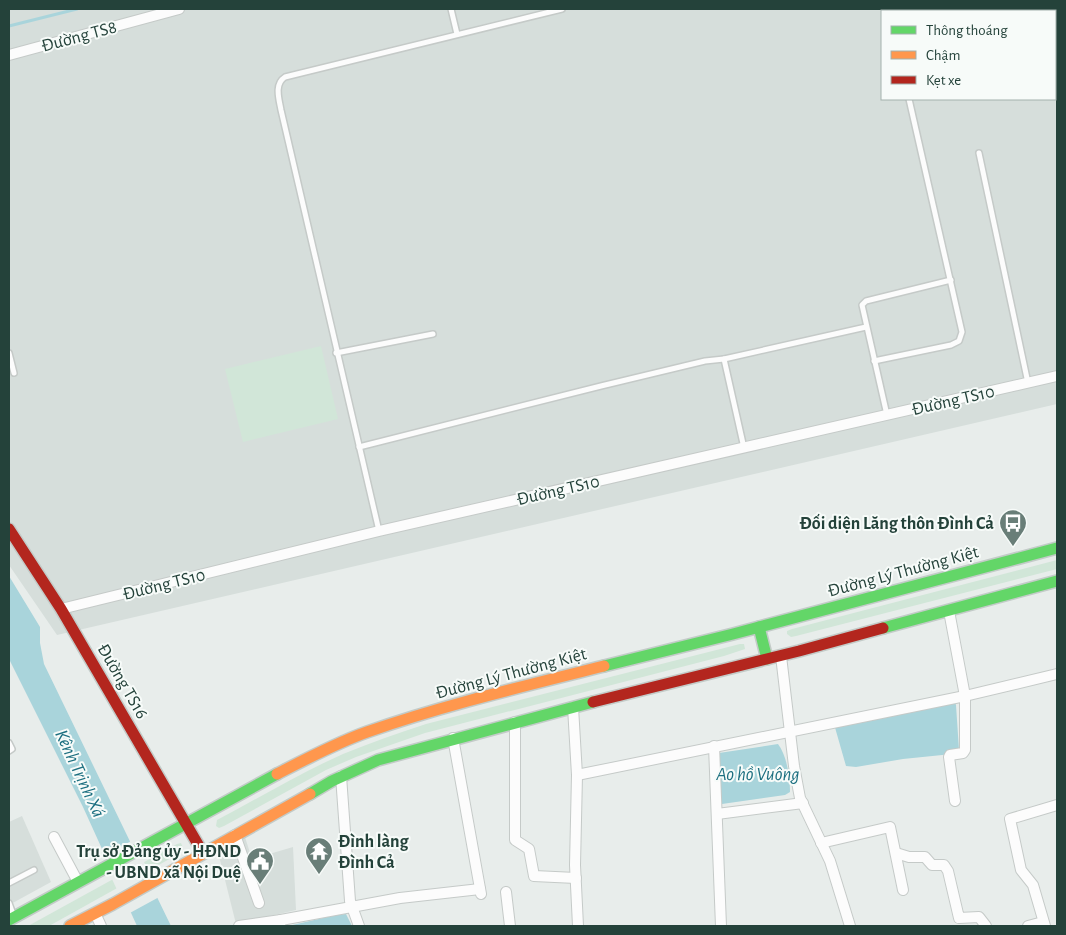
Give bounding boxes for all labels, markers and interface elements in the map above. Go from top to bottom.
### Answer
legend [881,10,1056,100]
street label: Đường TS8 [40,18,119,56]
text: Thông thoáng [926,23,1008,38]
text: Chậm [926,48,960,63]
text: Kẹt xe [926,73,961,88]
street label: Đường TS10 [910,383,996,419]
street label: Đường TS10 [515,473,601,509]
bus stop icon: Đối diện Lăng thôn Đình Cả [998,508,1028,547]
place label: Đối diện Lăng thôn Đình Cả [800,513,994,533]
street label: Đường Lý Thường Kiệt [826,543,981,601]
street label: Đường TS10 [121,566,207,604]
street label: Đường TS16 [94,641,151,722]
street label: Đường Lý Thường Kiệt [434,645,589,703]
water label: Kênh Trịnh Xá [51,727,108,820]
water label: Ao hồ Vuông [715,765,800,784]
place label: Đình làng Đình Cả [338,833,410,872]
temple icon: Đình làng Đình Cả [304,836,334,875]
place label: Trụ sở Đảng ủy - HĐND - UBND xã Nội Duệ [76,843,241,882]
public building icon: Trụ sở Đảng ủy - HĐND - UBND xã Nội Duệ [245,846,275,885]

